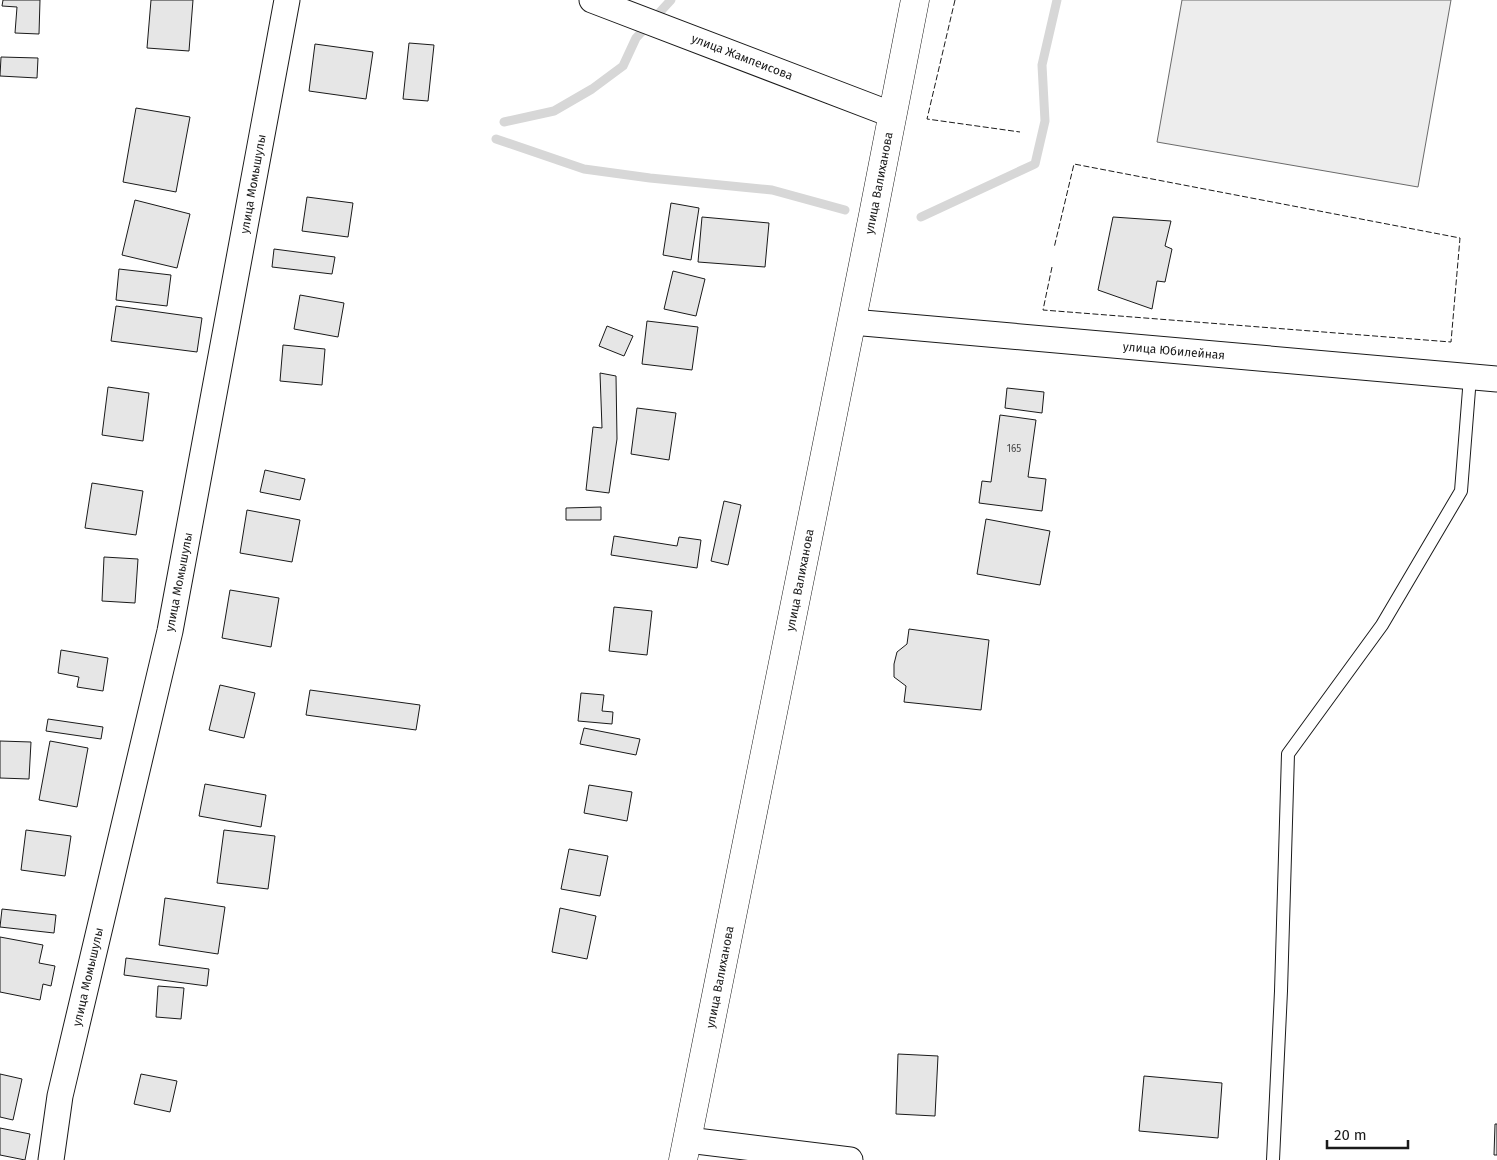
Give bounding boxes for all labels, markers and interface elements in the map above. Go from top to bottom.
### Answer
street label: улица Жампеисова [689,31,795,83]
street label: улица Валиханова [862,131,896,235]
street label: улица Момышулы [237,133,269,235]
street label: улица Юбилейная [1122,340,1226,362]
house number: 165 [1007,443,1021,455]
street label: улица Валиханова [783,528,817,632]
street label: улица Момышулы [163,531,195,633]
street label: улица Валиханова [703,925,737,1029]
street label: улица Момышулы [70,926,106,1028]
scale bar [1327,1118,1408,1150]
text: 20 m [1334,1126,1367,1144]

